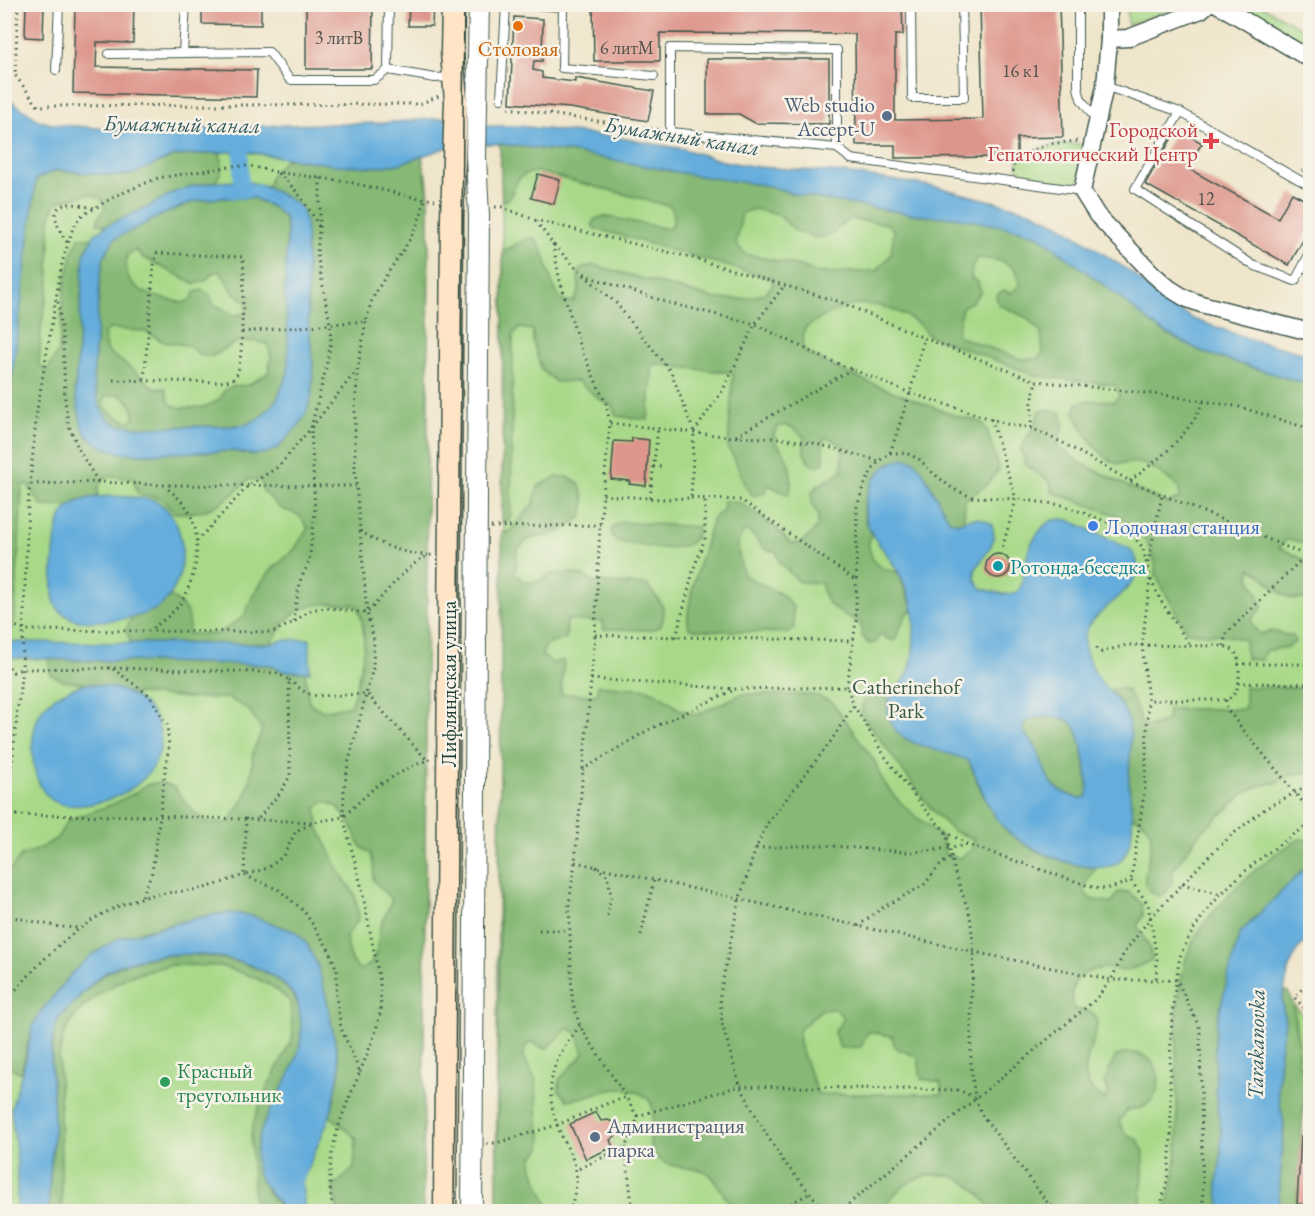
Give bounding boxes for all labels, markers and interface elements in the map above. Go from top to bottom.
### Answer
marker: Столовая [511,19,525,33]
house number: 3 литВ [315,26,363,49]
place label: Столовая [478,35,558,62]
house number: 6 литМ [600,36,654,59]
house number: 16 к1 [1002,59,1040,82]
place label: Web studio Accept-U [784,91,875,142]
water label: Бумажный канал [102,108,261,140]
water label: Бумажный канал [601,109,762,163]
marker: Web studio Accept-U [880,109,894,123]
place label: Городской Гепатологический Центр [987,116,1198,167]
marker: Городской Гепатологический Центр [1202,132,1220,150]
house number: 12 [1197,187,1215,210]
place label: Лодочная станция [1105,513,1260,540]
marker: Лодочная станция [1086,519,1100,533]
place label: Ротонда-беседка [1010,553,1147,580]
marker: Ротонда-беседка [991,559,1005,573]
street label: Лифляндская улица [435,600,462,767]
park label: Catherinehof Park [852,673,962,724]
water label: Tarakanovka [1241,989,1271,1099]
place label: Красный треугольник [177,1057,282,1108]
marker: Красный треугольник [158,1075,172,1089]
place label: Администрация парка [606,1112,745,1163]
marker: Администрация парка [588,1130,602,1144]

